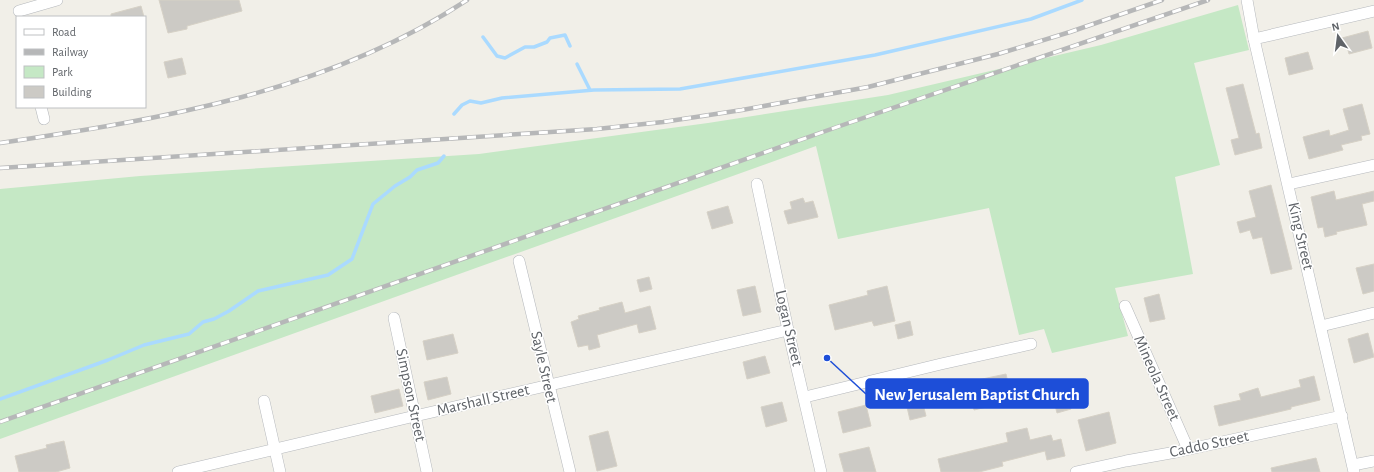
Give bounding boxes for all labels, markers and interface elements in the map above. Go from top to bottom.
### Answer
legend [16,16,146,108]
north arrow [1318,16,1358,56]
text: N [1331,21,1341,33]
text: Road [52,26,76,38]
text: Railway [52,46,88,59]
text: Park [52,66,73,78]
text: Building [52,86,92,98]
street label: King Street [1285,201,1317,271]
street label: Logan Street [772,288,806,368]
street label: Sayle Street [527,330,560,405]
street label: Mineola Street [1131,333,1183,423]
street label: Simpson Street [393,347,429,443]
callout: New Jerusalem Baptist Church [866,379,1088,408]
street label: Marshall Street [435,382,531,418]
text: New Jerusalem Baptist Church [874,386,1080,403]
street label: Caddo Street [1168,428,1250,460]

